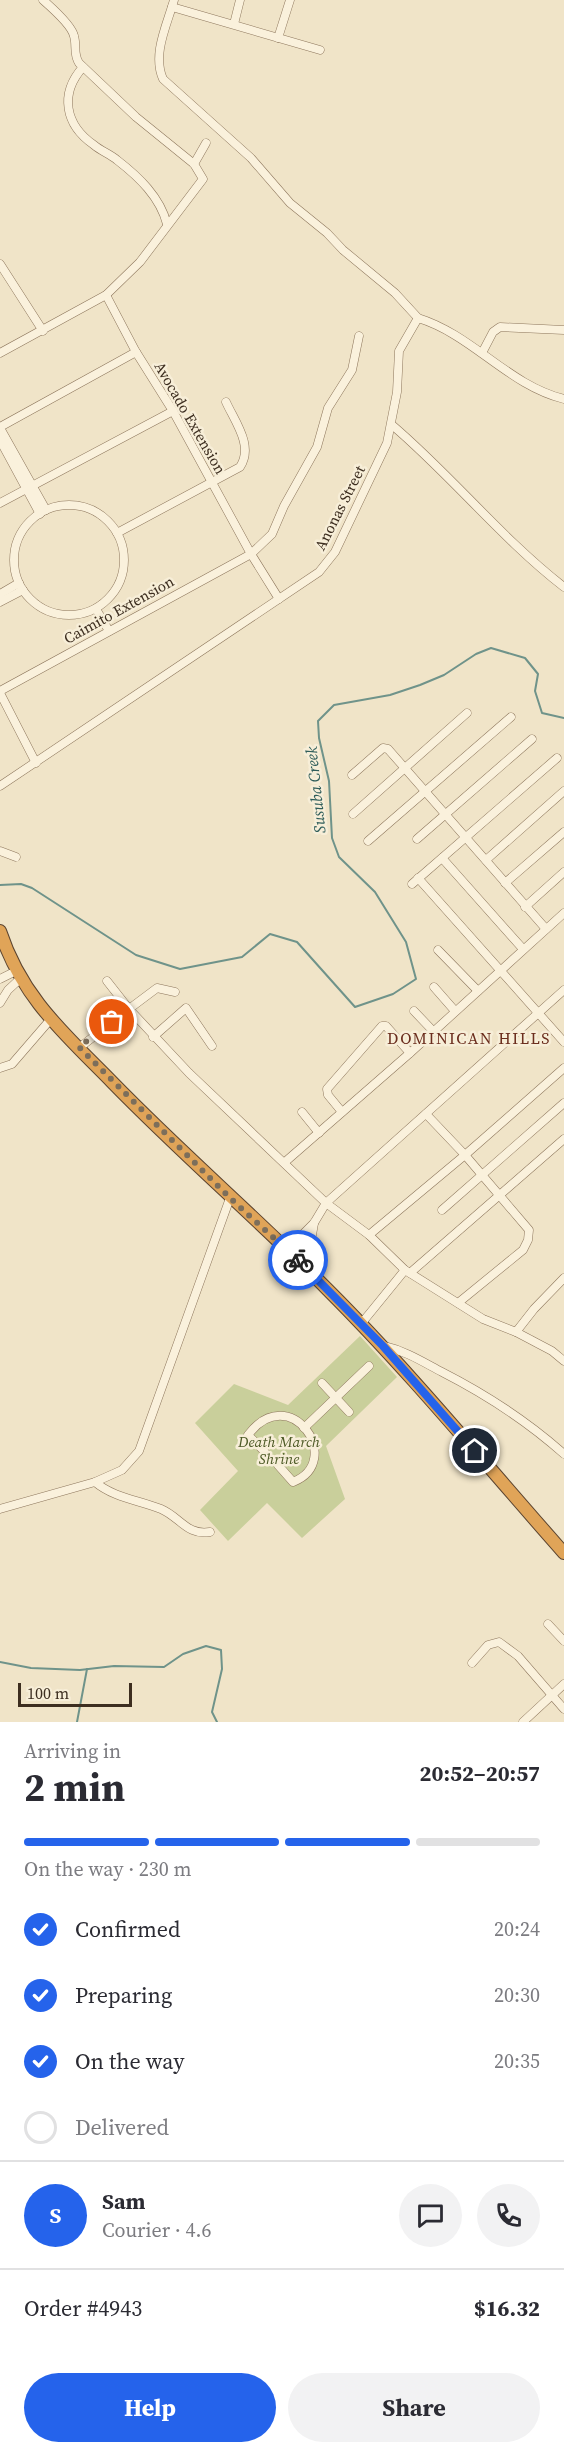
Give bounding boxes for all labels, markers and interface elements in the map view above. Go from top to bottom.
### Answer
street label: Avocado Extension [150,358,231,478]
street label: Anonas Street [309,462,370,554]
street label: Caimito Extension [60,571,178,649]
water label: Susuba Creek [299,745,330,834]
pin [86,996,137,1047]
icon: bag [95,1005,128,1038]
district label: DOMINICAN HILLS [387,1027,551,1049]
courier [268,1230,328,1290]
icon: bike [282,1244,315,1277]
pin [449,1425,500,1476]
park label: Death March Shrine [237,1431,320,1469]
icon: home [458,1434,491,1467]
scale bar [18,1680,132,1708]
text: 100 m [27,1682,69,1704]
text: Arriving in [24,1737,121,1765]
text: 20:52–20:57 [420,1758,540,1788]
text: 2 min [24,1761,125,1814]
text: On the way · 230 m [24,1855,191,1883]
icon: check [24,1913,57,1946]
text: Confirmed [75,1914,180,1944]
text: 20:24 [494,1915,540,1943]
icon: check [24,1979,57,2012]
text: Preparing [75,1980,172,2010]
text: 20:30 [494,1981,540,2009]
icon: check [24,2045,57,2078]
text: On the way [75,2046,184,2076]
text: 20:35 [494,2047,540,2075]
text: Delivered [75,2112,169,2142]
button: chat [399,2184,462,2247]
button: phone [477,2184,540,2247]
text: Sam [102,2186,146,2216]
text: S [50,2200,61,2230]
text: Courier · 4.6 [102,2216,211,2244]
text: Order #4943 [24,2293,142,2323]
text: $16.32 [474,2293,540,2323]
button: Help [24,2373,276,2442]
button: Share [288,2373,540,2442]

